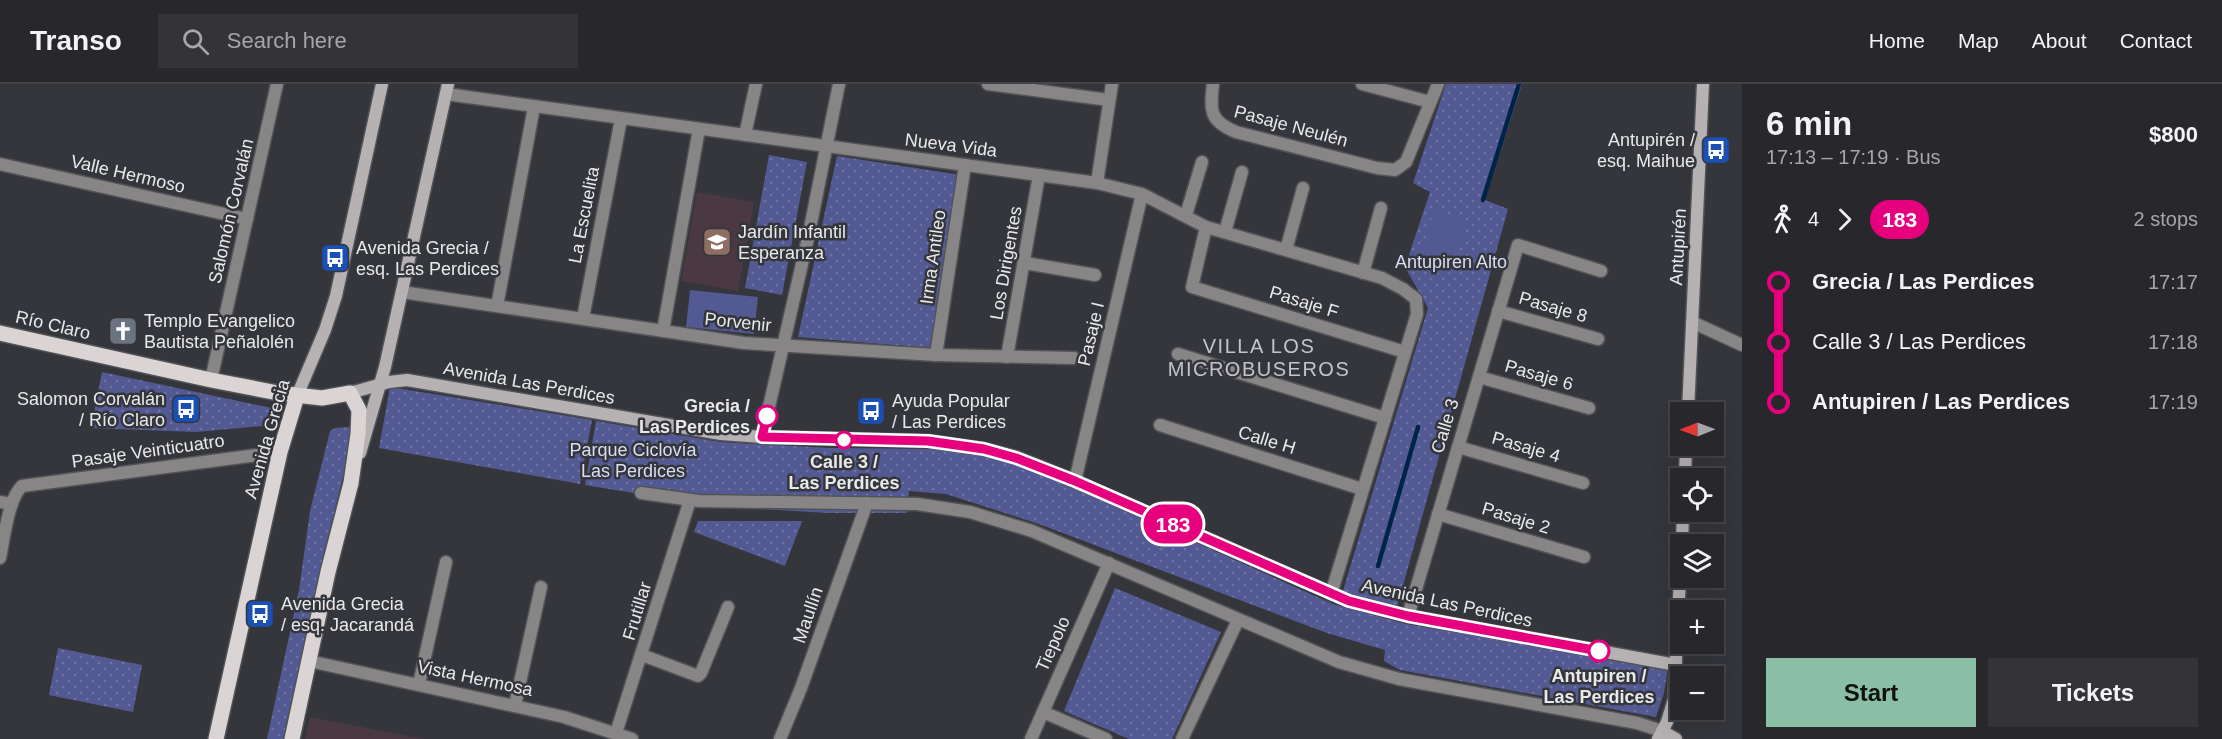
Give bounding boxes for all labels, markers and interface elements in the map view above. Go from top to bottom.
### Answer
search box [158,14,578,68]
text: Transo [30,25,122,56]
icon: search [179,25,212,58]
text: Search here [227,28,347,53]
text: Home [1869,29,1925,52]
text: Map [1958,29,1999,52]
text: About [2032,29,2087,52]
text: Contact [2120,29,2192,52]
street label: Pasaje Neulén [1232,101,1350,151]
text: 6 min [1766,105,1852,142]
text: $800 [2149,122,2198,147]
street label: Nueva Vida [904,129,999,161]
place label: Antupirén / esq. Maihue [1597,130,1695,171]
bus stop icon: Antupirén / esq. Maihue [1700,134,1732,166]
street label: Salomón Corvalán [205,137,257,285]
text: 17:13 – 17:19 · Bus [1766,146,1941,168]
street label: Valle Hermoso [69,151,187,197]
street label: La Escuelita [565,164,603,265]
icon: walk [1766,203,1799,236]
icon: forward [1828,203,1861,236]
street label: Los Dirigentes [986,205,1026,321]
street label: Antupirén [1666,208,1690,286]
text: 4 [1808,208,1819,230]
text: 183 [1882,208,1917,231]
text: 2 stops [2134,208,2198,230]
street label: Irma Antileo [916,209,950,305]
place label: Jardín Infantil Esperanza [738,222,846,263]
school or university icon: Jardín Infantil Esperanza [701,226,733,258]
place label: Avenida Grecia / esq. Las Perdices [356,238,499,279]
bus stop icon: Avenida Grecia / esq. Las Perdices [319,242,351,274]
park label: Antupiren Alto [1395,252,1507,272]
text: Grecia / Las Perdices [1812,269,2035,294]
text: 17:17 [2148,271,2198,293]
street label: Pasaje F [1267,282,1341,322]
street label: Pasaje 8 [1517,288,1589,326]
street label: Pasaje I [1074,300,1108,368]
street label: Río Claro [14,307,92,343]
street label: Porvenir [704,309,772,335]
place label: Templo Evangelico Bautista Peñalolén [144,311,295,352]
church icon: Templo Evangelico Bautista Peñalolén [107,315,139,347]
text: Calle 3 / Las Perdices [1812,329,2026,354]
text: 17:18 [2148,331,2198,353]
district label: VILLA LOS MICROBUSEROS [1168,335,1350,380]
street label: Pasaje 6 [1503,356,1575,394]
street label: Avenida Las Perdices [442,358,616,408]
street label: Avenida Grecia [240,376,294,501]
place label: Salomon Corvalán / Río Claro [17,389,165,430]
text: Antupiren / Las Perdices [1812,389,2070,414]
place label: Ayuda Popular / Las Perdices [892,391,1010,432]
text: 17:19 [2148,391,2198,413]
bus stop icon: Salomon Corvalán / Río Claro [170,393,202,425]
bus stop icon: Ayuda Popular / Las Perdices [855,395,887,427]
place label: Grecia / Las Perdices [639,396,750,437]
street label: Calle 3 [1427,396,1463,456]
north arrow [1670,402,1724,456]
map controls [1670,402,1724,720]
marker: Grecia / Las Perdices [756,405,778,427]
street label: Calle H [1236,422,1298,458]
street label: Pasaje 4 [1490,428,1562,466]
street label: Pasaje Veinticuatro [70,430,226,472]
marker: Calle 3 / Las Perdices [835,431,853,449]
park label: Parque Ciclovía Las Perdices [569,440,698,481]
place label: Calle 3 / Las Perdices [788,452,900,493]
button: locate [1670,468,1724,522]
street label: Pasaje 2 [1480,498,1552,538]
line badge: 183 [1138,504,1208,544]
text: 183 [1155,513,1191,536]
button: layers [1670,534,1724,588]
street label: Avenida Las Perdices [1360,575,1534,631]
street label: Frutillar [619,579,655,643]
street label: Maullín [789,584,827,646]
place label: Avenida Grecia / esq. Jacarandá [281,594,415,635]
bus stop icon: Avenida Grecia / esq. Jacarandá [244,598,276,630]
button: + [1670,600,1724,654]
street label: Tiepolo [1032,613,1074,675]
marker: Antupiren / Las Perdices [1588,640,1610,662]
street label: Vista Hermosa [415,656,536,700]
button: Start [1766,658,1976,727]
button: Tickets [1988,658,2198,727]
place label: Antupiren / Las Perdices [1543,666,1655,707]
button: − [1670,666,1724,720]

